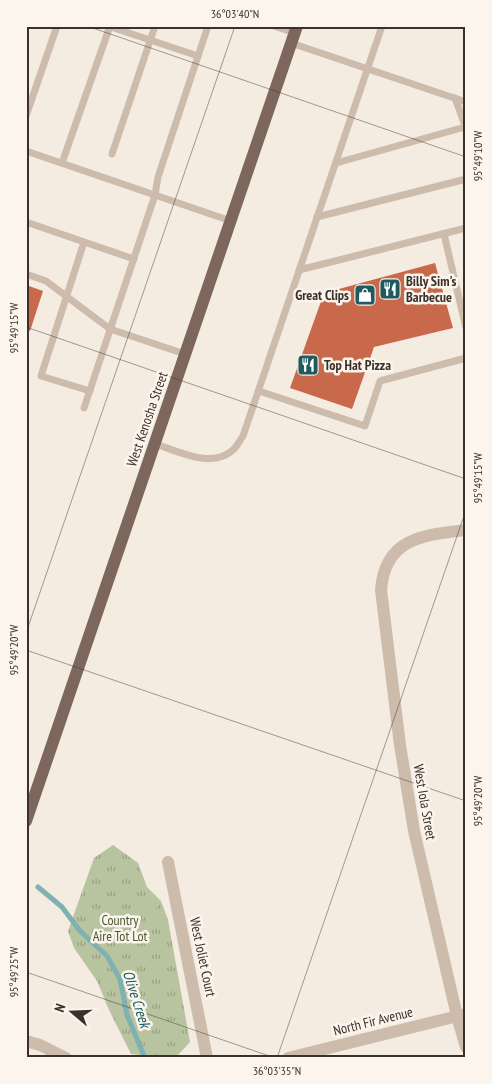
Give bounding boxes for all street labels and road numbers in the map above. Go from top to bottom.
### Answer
street label: West Kenosha Street [122,369,172,469]
street label: West Iola Street [410,763,441,841]
street label: West Joliet Court [186,916,220,998]
street label: North Fir Avenue [331,1002,415,1040]

